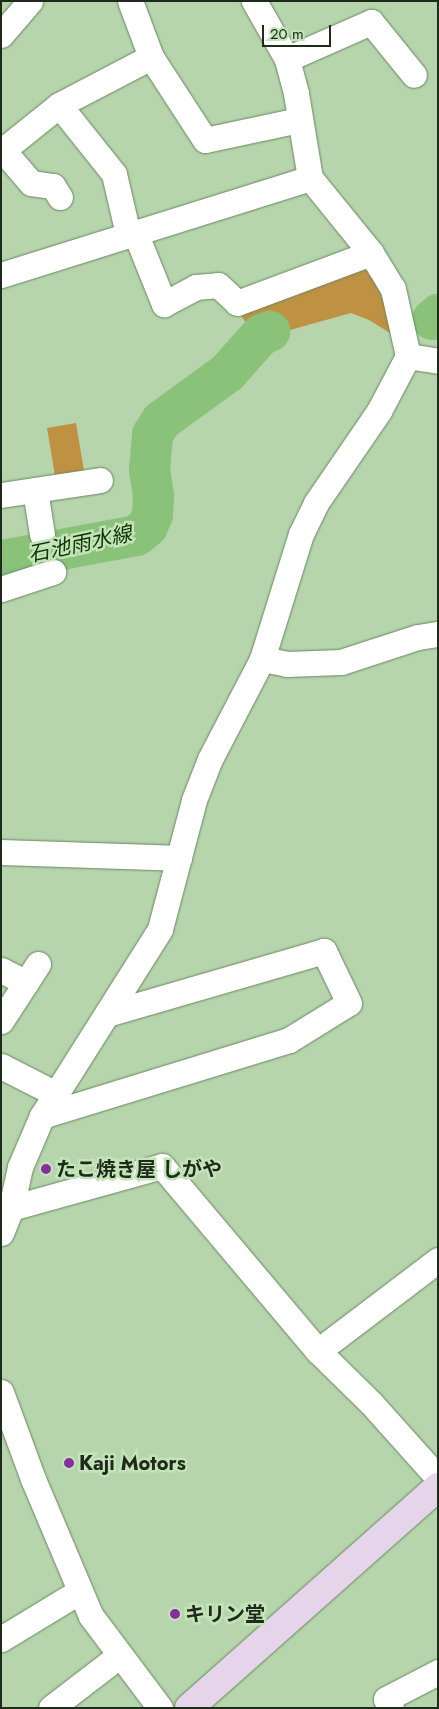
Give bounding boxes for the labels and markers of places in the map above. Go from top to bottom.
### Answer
place label: たこ焼き屋 しがや [56,1157,222,1181]
marker: たこ焼き屋 しがや [40,1163,52,1175]
place label: Kaji Motors [79,1451,186,1475]
marker: Kaji Motors [63,1457,75,1469]
place label: キリン堂 [185,1602,265,1626]
marker: キリン堂 [169,1608,181,1620]

